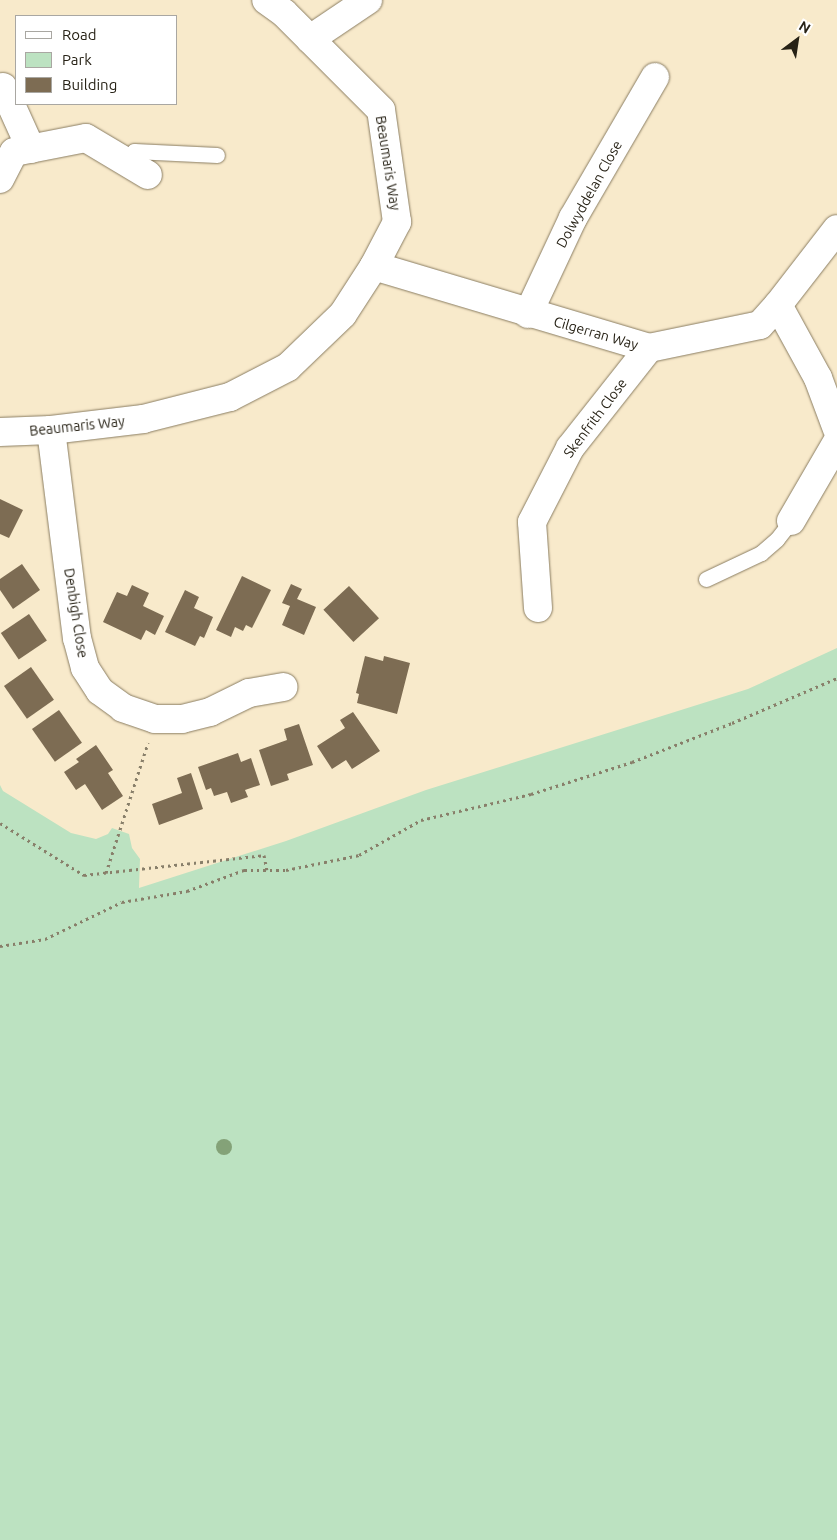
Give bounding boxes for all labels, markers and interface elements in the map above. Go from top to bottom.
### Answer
legend [15,15,178,105]
north arrow [772,15,822,65]
text: N [796,18,813,37]
text: Road [62,26,97,43]
text: Park [62,51,92,68]
text: Building [62,76,117,93]
street label: Beaumaris Way [372,114,404,212]
street label: Dolwyddelan Close [553,137,625,251]
street label: Cilgerran Way [552,313,640,353]
street label: Skenfrith Close [560,375,630,461]
street label: Beaumaris Way [29,413,125,439]
street label: Denbigh Close [61,567,91,659]

